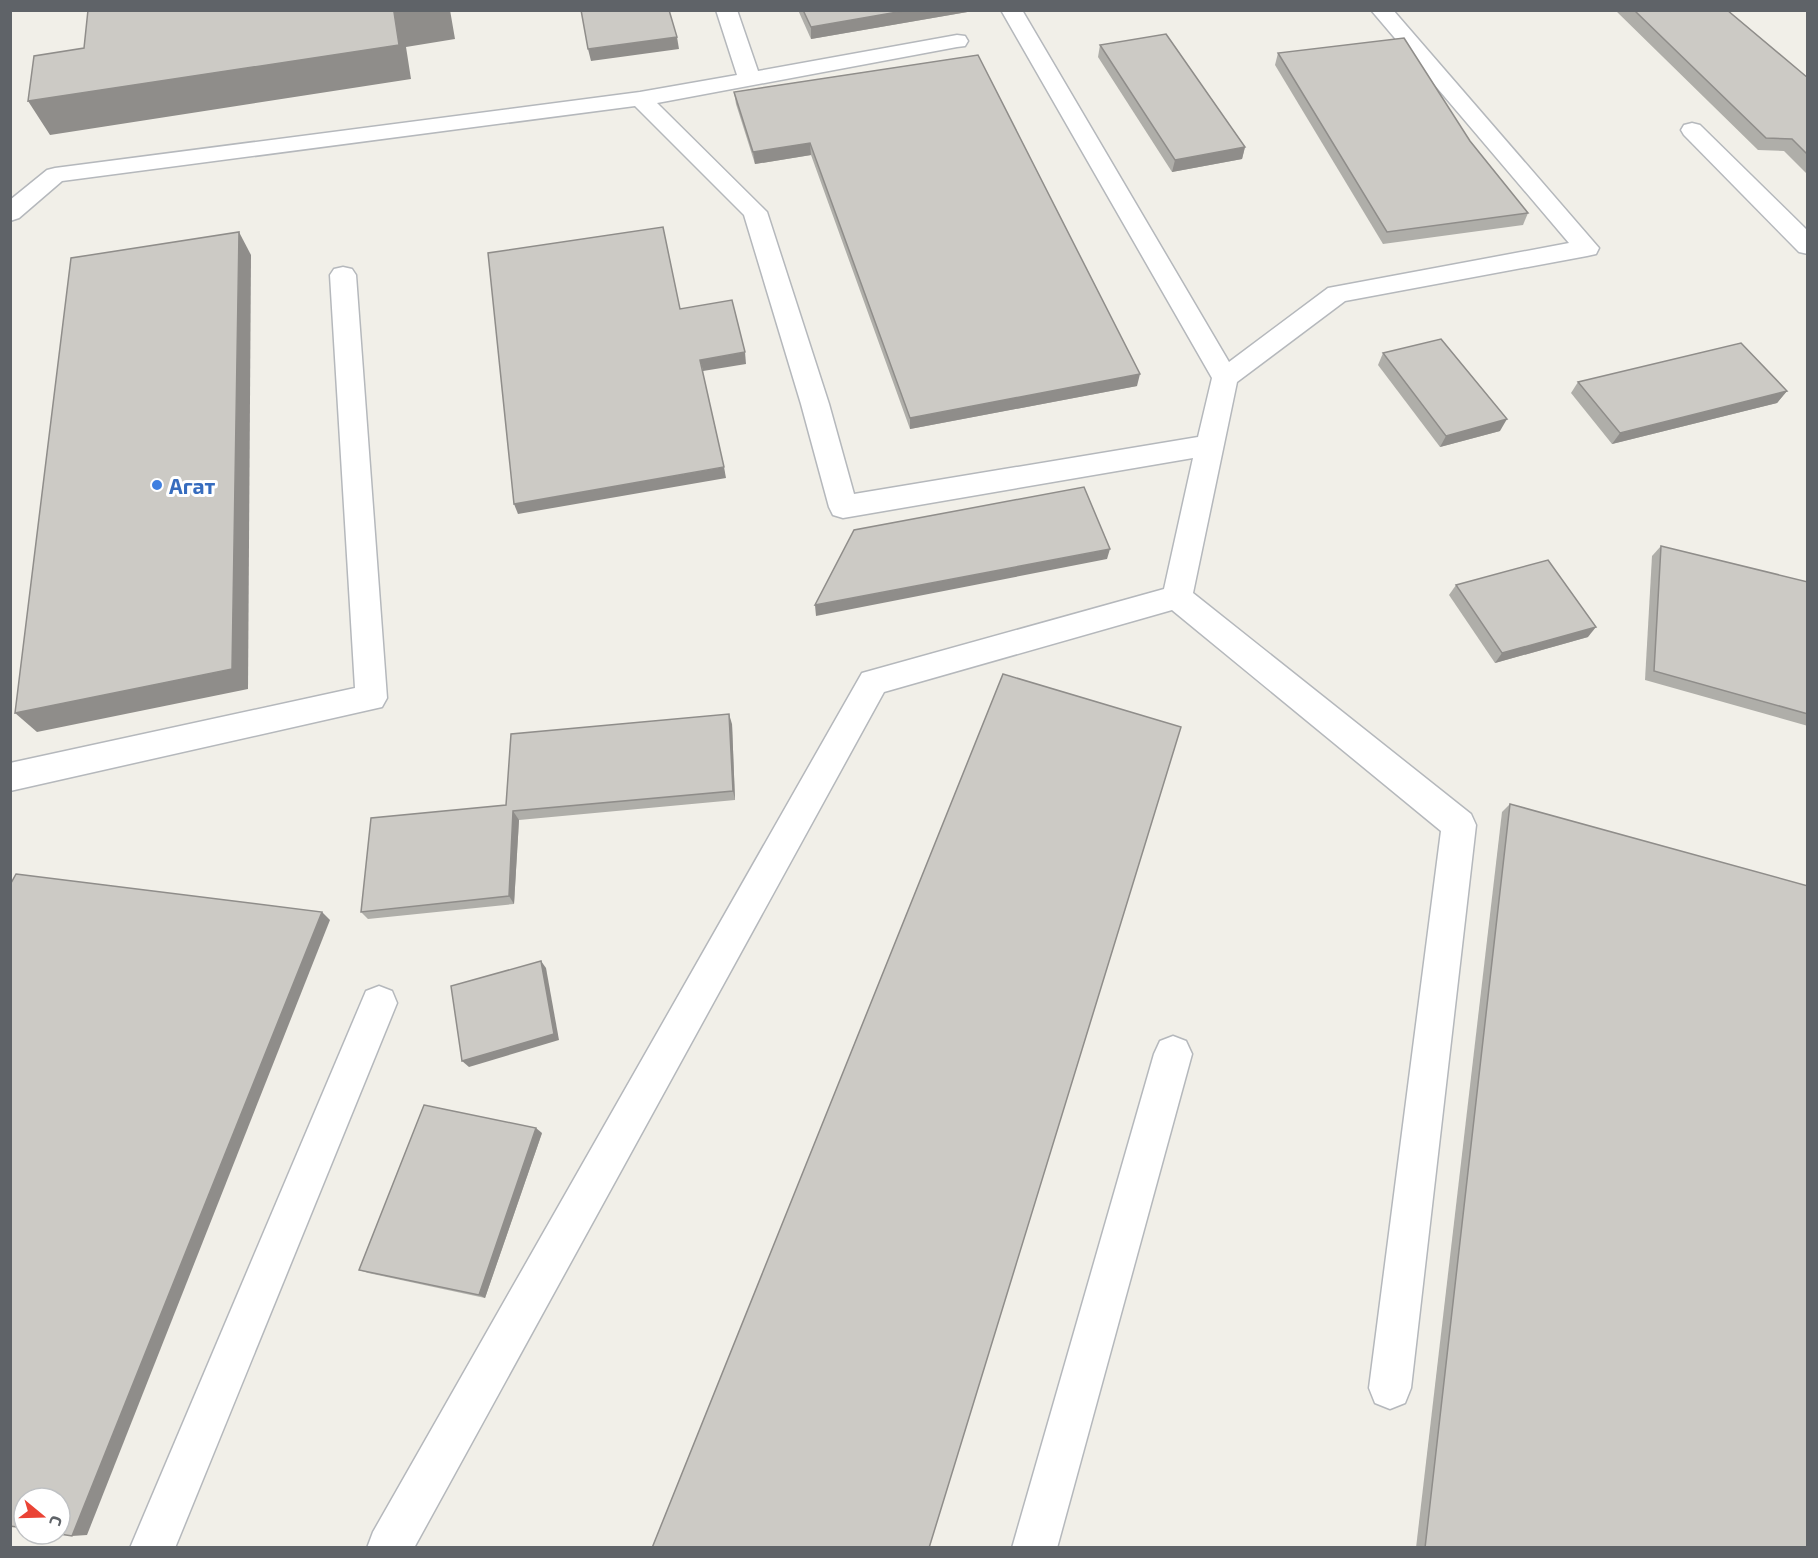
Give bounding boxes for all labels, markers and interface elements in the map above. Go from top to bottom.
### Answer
place label: Агат [169,473,216,498]
marker: Агат [150,478,164,492]
north arrow [12,1486,72,1546]
text: С [46,1513,67,1529]

